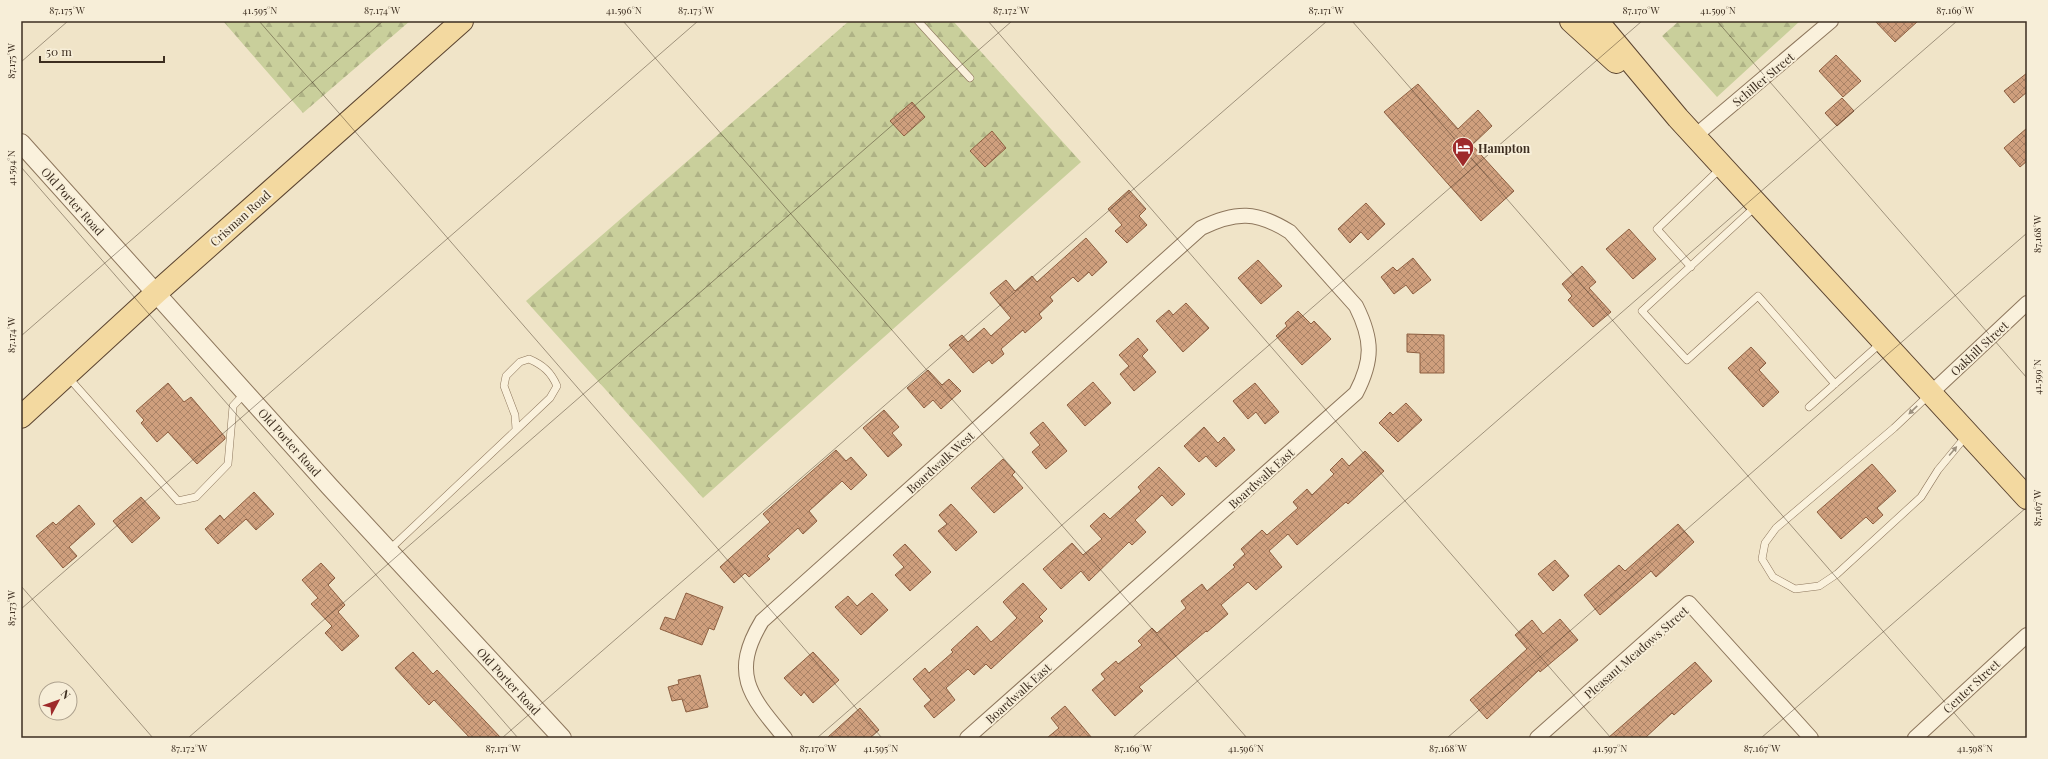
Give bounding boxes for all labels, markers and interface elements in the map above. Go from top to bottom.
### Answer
text: 87.175°W [49,3,86,17]
text: 41.595°N [243,3,277,17]
text: 87.174°W [364,3,401,17]
text: 41.596°N [606,3,642,17]
text: 87.173°W [678,3,715,17]
text: 87.172°W [993,3,1030,17]
text: 87.171°W [1308,3,1344,17]
text: 87.170°W [1622,3,1661,17]
text: 41.599°N [1700,3,1736,17]
text: 87.169°W [1936,3,1975,17]
scale bar [40,38,164,64]
text: 87.175°W [4,42,18,79]
text: 50 m [46,43,72,59]
street label: Schiller Street [1729,48,1798,110]
hotel icon: Hampton [1450,135,1476,168]
place label: Hampton [1478,140,1531,156]
text: 41.594°N [4,150,18,186]
street label: Old Porter Road [38,163,108,239]
street label: Crisman Road [206,186,274,250]
text: 87.168°W [2030,214,2044,253]
text: 87.174°W [4,316,18,353]
street label: Oakhill Street [1947,316,2012,379]
text: 41.599°N [2030,359,2044,395]
street label: Old Porter Road [255,404,325,480]
one-way arrow [1908,406,1918,415]
street label: Boardwalk West [903,427,978,497]
street label: Boardwalk East [1225,444,1298,512]
one-way arrow [1948,446,1957,457]
text: 87.167°W [2030,489,2044,526]
text: 87.173°W [4,589,18,626]
street label: Pleasant Meadows Street [1580,602,1692,702]
street label: Old Porter Road [474,644,544,718]
street label: Center Street [1939,655,2003,716]
street label: Boardwalk East [982,659,1055,727]
north arrow [38,681,78,721]
text: N [58,686,74,702]
text: 87.172°W [171,741,208,755]
text: 87.171°W [485,741,521,755]
text: 87.170°W [799,741,838,755]
text: 41.595°N [864,741,898,755]
text: 87.169°W [1114,741,1153,755]
text: 41.596°N [1228,741,1264,755]
text: 87.168°W [1429,741,1468,755]
text: 41.597°N [1593,741,1627,755]
text: 87.167°W [1744,741,1781,755]
text: 41.598°N [1957,741,1993,755]

